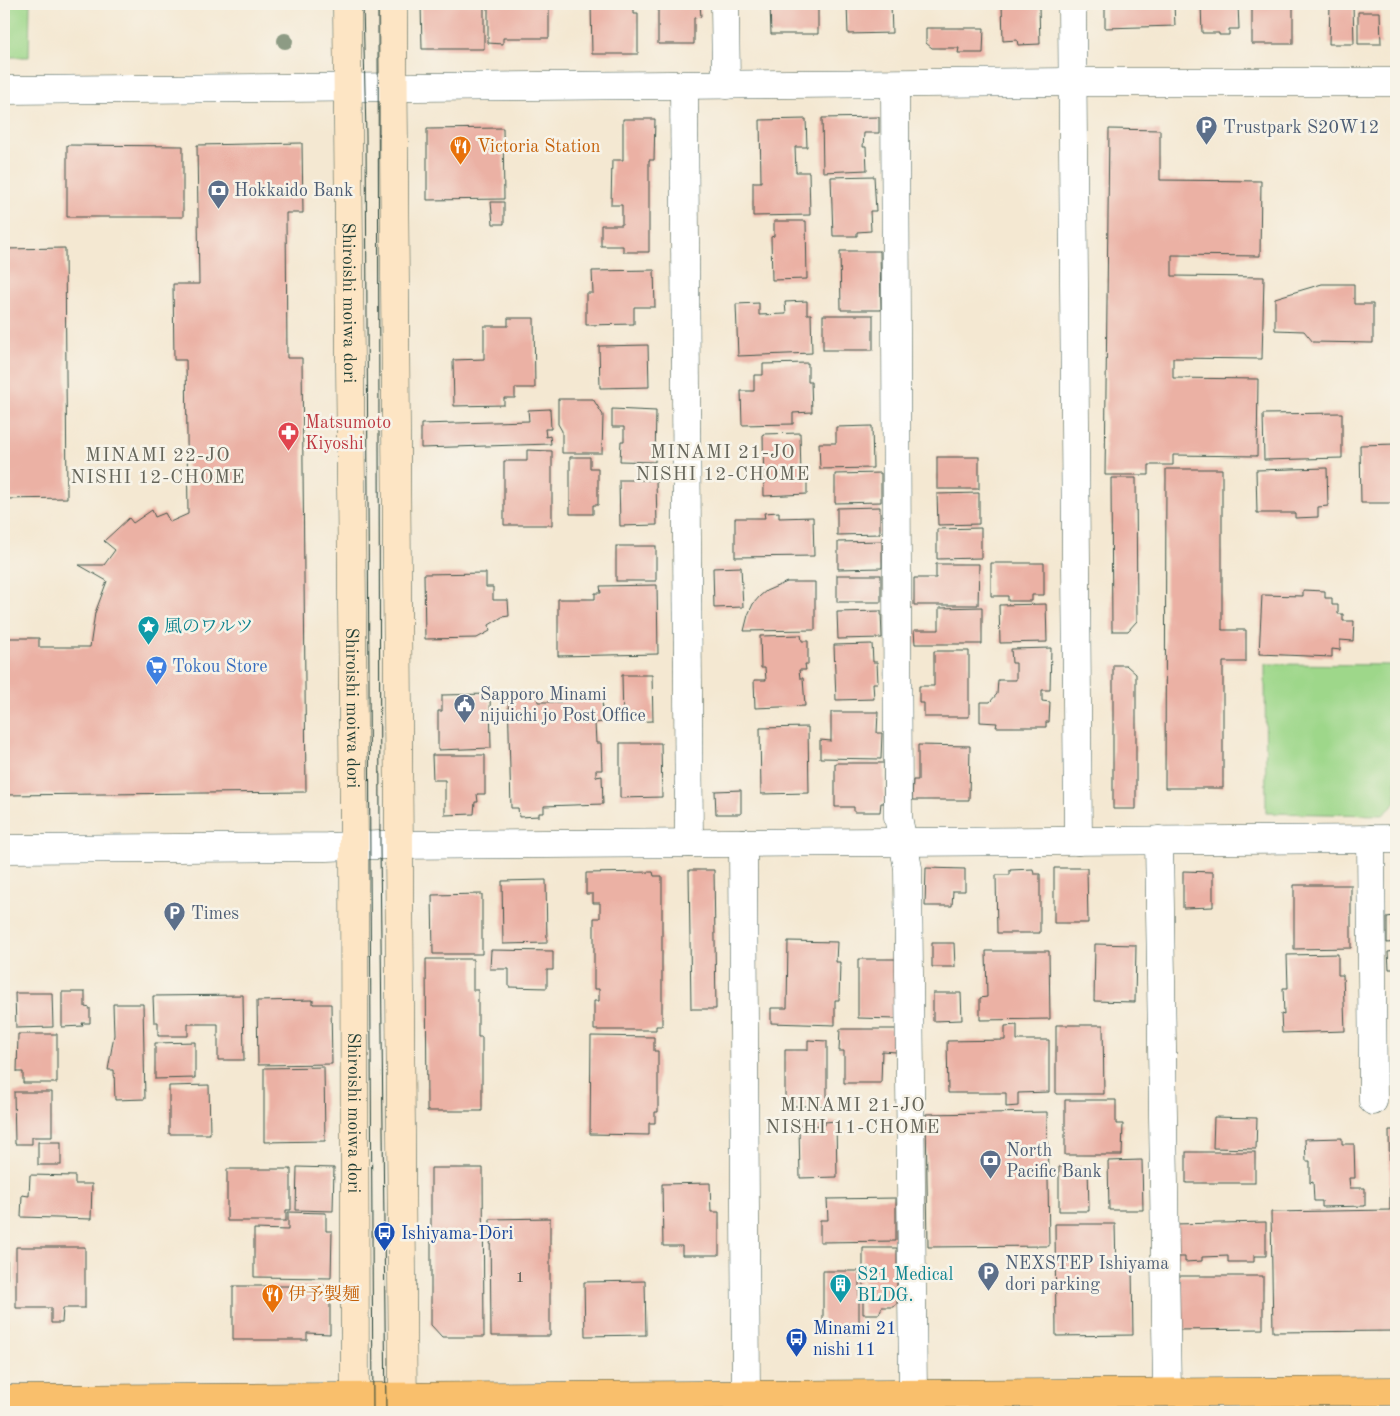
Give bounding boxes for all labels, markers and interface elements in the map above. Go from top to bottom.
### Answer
parking icon: Trustpark S20W12 [1195,115,1219,146]
place label: Trustpark S20W12 [1223,119,1379,137]
restaurant icon: Victoria Station [449,134,473,165]
place label: Victoria Station [477,138,601,156]
bank icon: Hokkaido Bank [206,178,230,209]
place label: Hokkaido Bank [234,182,353,200]
street label: Shiroishi moiwa dori [339,223,358,384]
place label: Matsumoto Kiyoshi [305,414,391,453]
pharmacy icon: Matsumoto Kiyoshi [277,420,301,451]
district label: MINAMI 21-JO NISHI 12-CHOME [636,444,810,485]
district label: MINAMI 22-JO NISHI 12-CHOME [71,447,245,488]
place icon: 風のワルツ [136,614,160,645]
place label: 風のワルツ [164,617,253,636]
street label: Shiroishi moiwa dori [342,628,362,789]
supermarket icon: Tokou Store [144,654,168,685]
place label: Tokou Store [172,658,268,676]
place label: Sapporo Minami nijuichi jo Post Office [480,686,646,725]
public building icon: Sapporo Minami nijuichi jo Post Office [452,692,476,723]
parking icon: Times [163,901,187,932]
place label: Times [191,905,239,923]
street label: Shiroishi moiwa dori [344,1033,363,1193]
district label: MINAMI 21-JO NISHI 11-CHOME [766,1097,940,1138]
place label: North Pacific Bank [1006,1142,1102,1181]
bank icon: North Pacific Bank [978,1148,1002,1179]
bus stop icon: Ishiyama-Dōri [373,1221,397,1252]
place label: Ishiyama-Dōri [401,1225,514,1243]
place label: NEXSTEP Ishiyama dori parking [1005,1255,1169,1294]
parking icon: NEXSTEP Ishiyama dori parking [977,1261,1001,1292]
place label: S21 Medical BLDG. [857,1266,953,1305]
house number: 1 [516,1271,524,1286]
building icon: S21 Medical BLDG. [829,1272,853,1303]
restaurant icon: 伊予製麺 [260,1282,284,1313]
place label: 伊予製麺 [288,1284,360,1304]
place label: Minami 21 nishi 11 [813,1320,897,1359]
bus stop icon: Minami 21 nishi 11 [785,1326,809,1357]

